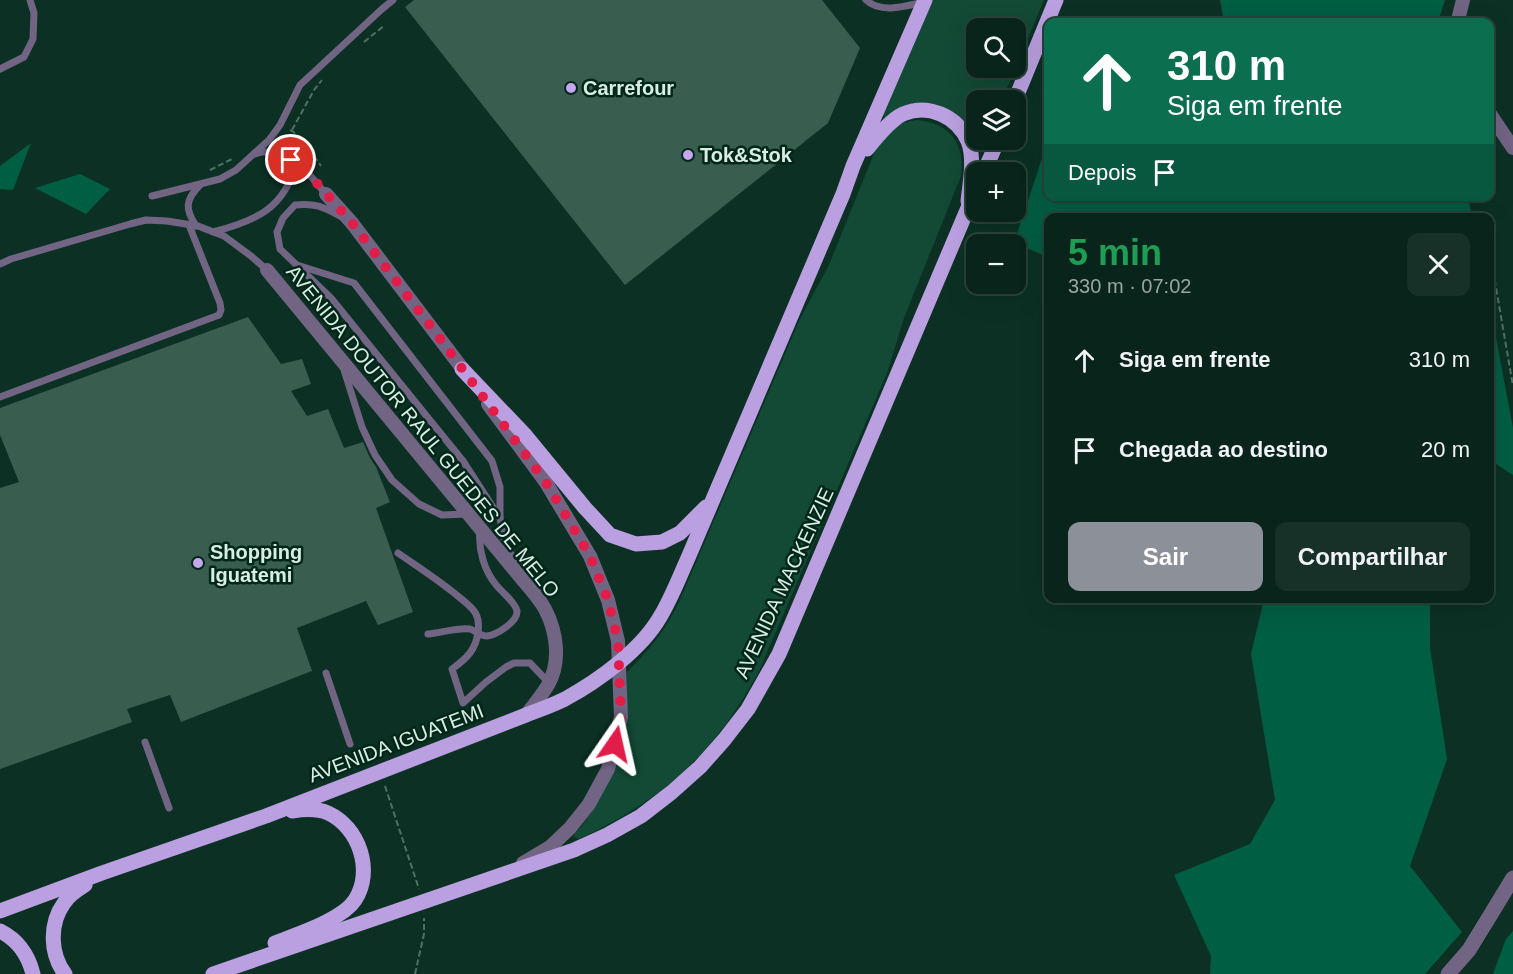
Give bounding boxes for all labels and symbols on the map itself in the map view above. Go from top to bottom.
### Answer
place label: Carrefour [583,77,674,99]
marker: Carrefour [564,81,578,95]
pin [265,134,316,185]
place label: Tok&Stok [700,144,793,166]
marker: Tok&Stok [681,148,695,162]
street label: AVENIDA DOUTOR RAUL GUEDES DE MELO [282,261,564,601]
street label: AVENIDA MACKENZIE [730,484,838,682]
place label: Shopping Iguatemi [210,541,302,586]
marker: Shopping Iguatemi [191,556,205,570]
street label: AVENIDA IGUATEMI [305,699,487,787]
position arrow [583,712,647,776]

